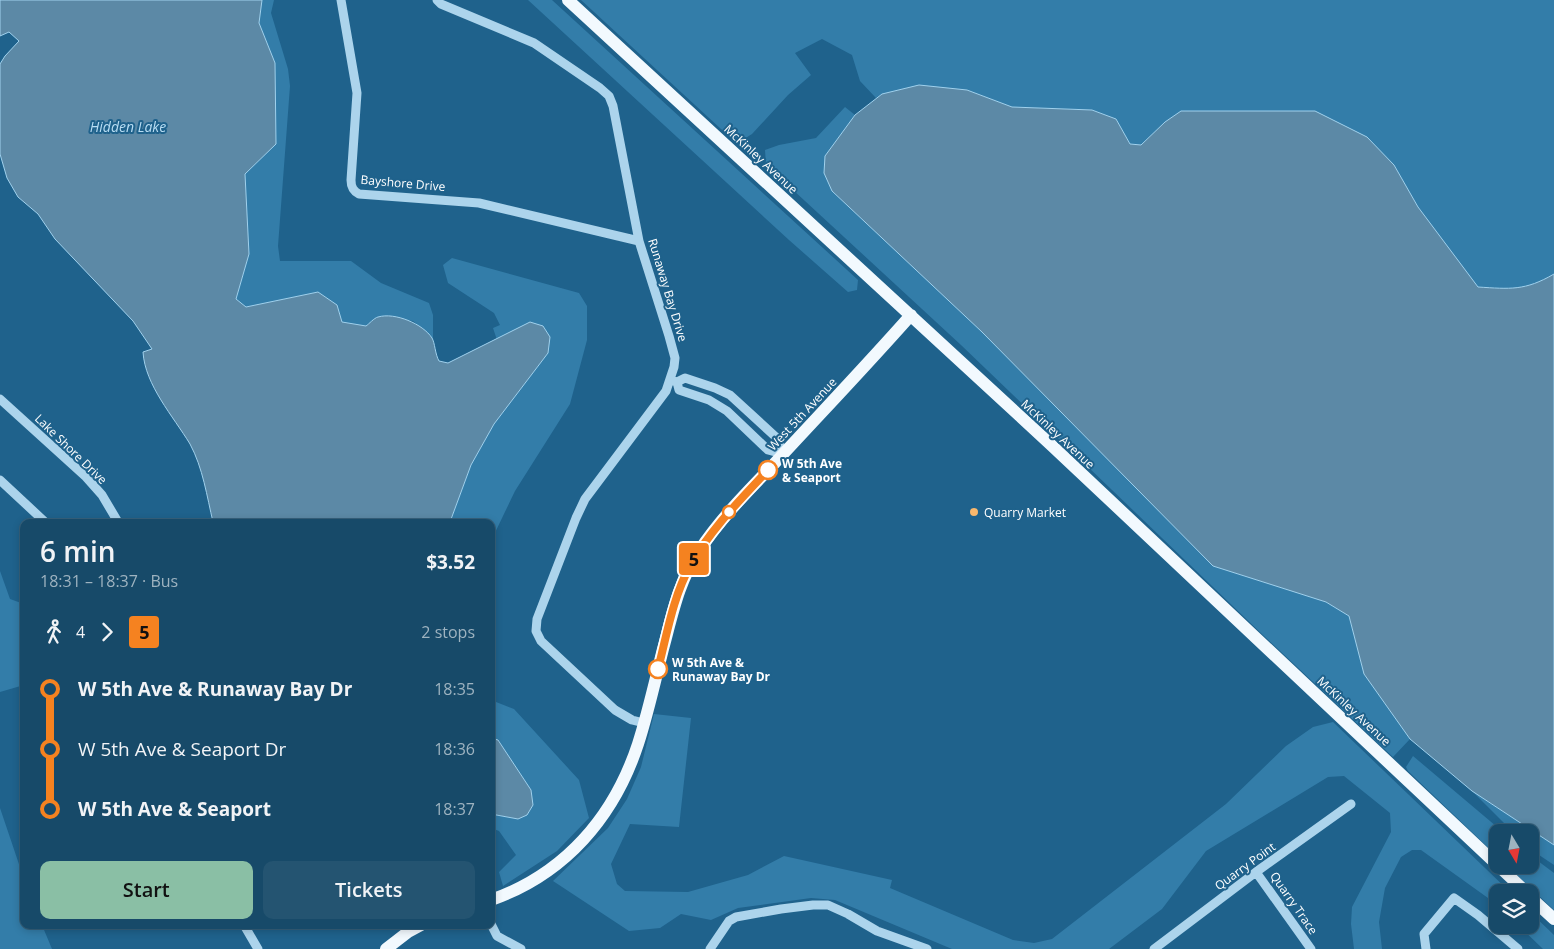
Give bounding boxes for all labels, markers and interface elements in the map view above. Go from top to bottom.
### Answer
water label: Hidden Lake [90,117,166,136]
street label: McKinley Avenue [720,120,802,198]
street label: Bayshore Drive [360,171,446,195]
street label: Runaway Bay Drive [644,236,692,344]
street label: West 5th Avenue [764,374,841,454]
street label: McKinley Avenue [1017,395,1099,473]
street label: Lake Shore Drive [31,410,111,488]
place label: W 5th Ave & Seaport [782,455,842,486]
marker: W 5th Ave & Seaport [758,460,778,480]
place label: Quarry Market [984,504,1066,521]
unlabelled marker [722,505,736,519]
marker: Quarry Market [968,506,980,518]
text: 6 min [40,532,116,570]
line badge: 5 [678,543,710,575]
text: 5 [689,547,699,571]
text: $3.52 [426,549,475,575]
text: 18:31 – 18:37 · Bus [40,570,178,592]
icon: walk [40,618,68,646]
icon: forward [93,618,121,646]
text: 5 [139,620,149,644]
text: 4 [76,621,85,643]
text: 2 stops [421,621,475,643]
place label: W 5th Ave & Runaway Bay Dr [672,654,771,685]
marker: W 5th Ave & Runaway Bay Dr [648,659,668,679]
street label: McKinley Avenue [1313,672,1395,750]
text: W 5th Ave & Runaway Bay Dr [78,676,352,702]
text: 18:35 [434,678,475,700]
text: W 5th Ave & Seaport Dr [78,736,286,762]
text: 18:36 [434,738,475,760]
text: W 5th Ave & Seaport [78,796,271,822]
text: 18:37 [434,798,475,820]
north arrow [1489,824,1539,874]
map controls [1489,824,1539,934]
street label: Quarry Point [1211,838,1279,894]
button: Start [40,861,253,919]
button: Tickets [263,861,475,919]
street label: Quarry Trace [1266,868,1322,938]
button: layers [1489,884,1539,934]

